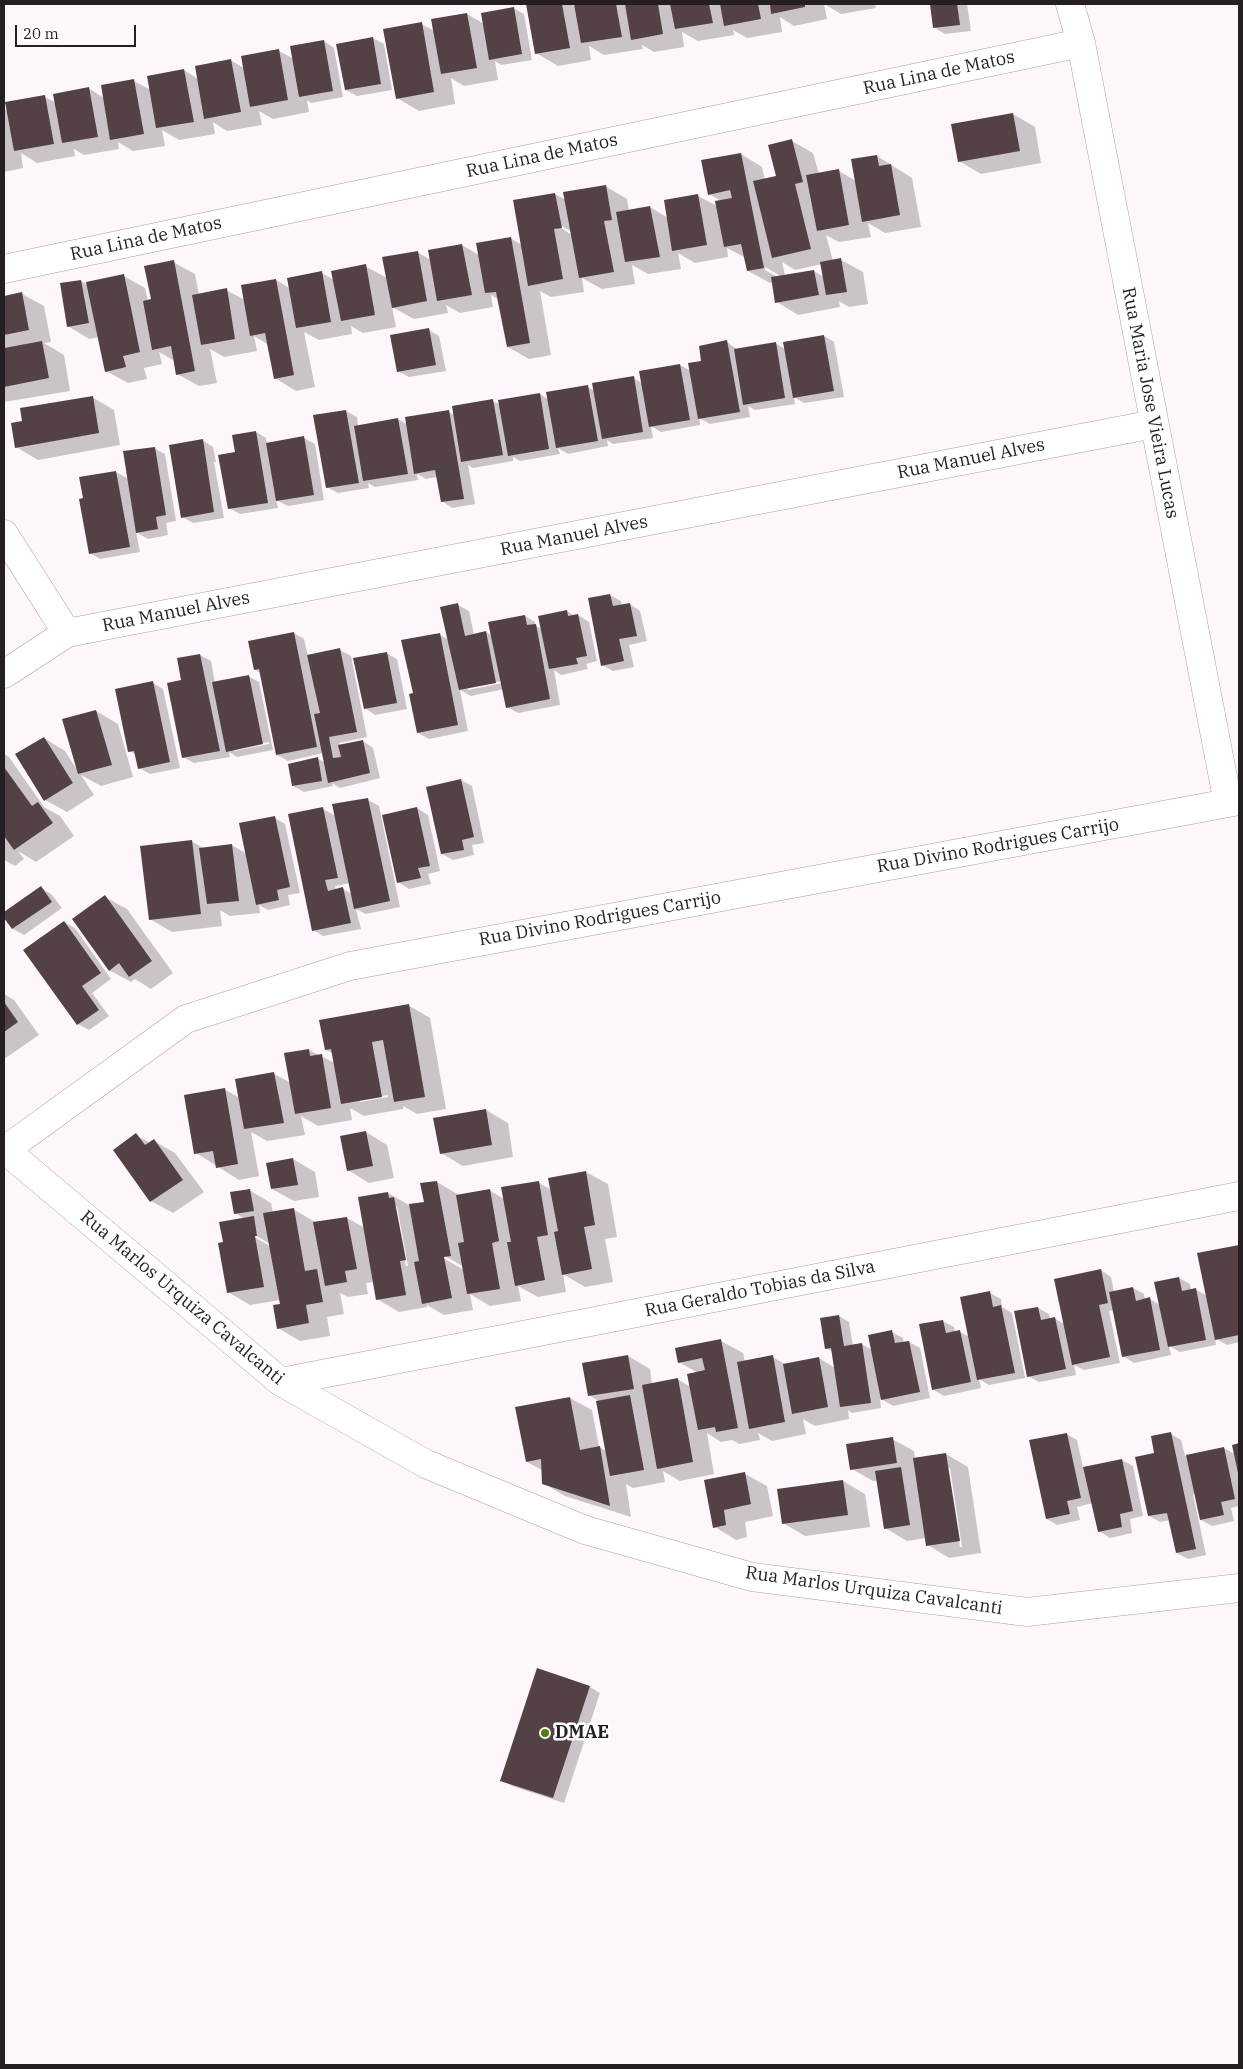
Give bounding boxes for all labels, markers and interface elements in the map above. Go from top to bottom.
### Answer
scale bar [18,15,139,47]
text: 20 m [23,24,59,43]
street label: Rua Lina de Matos [861,46,1017,100]
street label: Rua Lina de Matos [464,129,620,183]
street label: Rua Lina de Matos [68,212,224,266]
street label: Rua Maria Jose Vieira Lucas [1117,286,1183,520]
street label: Rua Manuel Alves [895,434,1047,484]
street label: Rua Manuel Alves [498,511,650,561]
street label: Rua Manuel Alves [100,587,252,637]
street label: Rua Divino Rodrigues Carrijo [875,814,1121,878]
street label: Rua Divino Rodrigues Carrijo [477,887,723,951]
street label: Rua Marlos Urquiza Cavalcanti [76,1206,288,1390]
street label: Rua Geraldo Tobias da Silva [643,1256,877,1322]
street label: Rua Marlos Urquiza Cavalcanti [744,1562,1004,1620]
place label: DMAE [555,1722,609,1744]
marker: DMAE [539,1727,551,1739]

